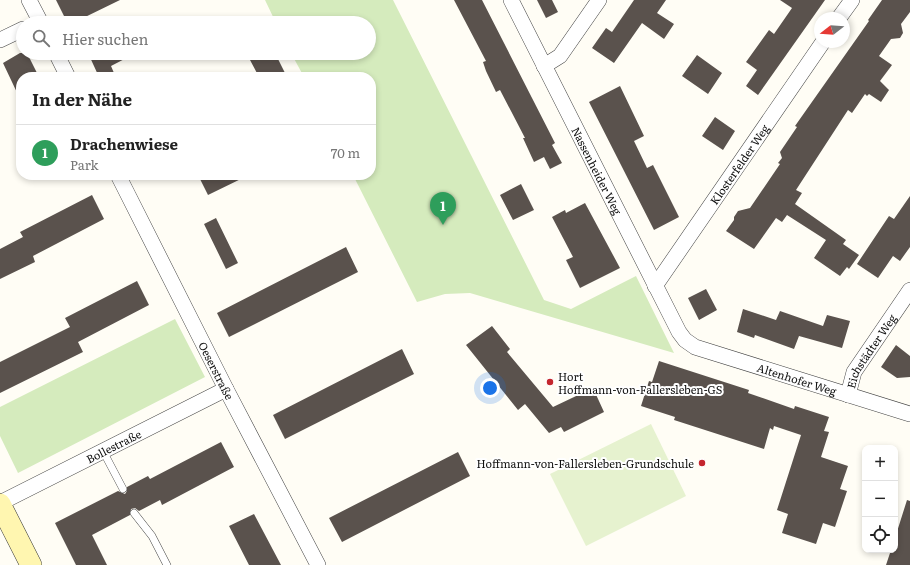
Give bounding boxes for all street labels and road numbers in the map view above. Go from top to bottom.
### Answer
street label: Klosterfelder Weg [706,120,773,207]
street label: Nassenheider Weg [568,124,627,218]
street label: Eichstädter Weg [842,310,900,390]
street label: Oeserstraße [195,339,238,403]
street label: Altenhofer Weg [755,359,840,399]
street label: Bollestraße [83,425,144,466]

